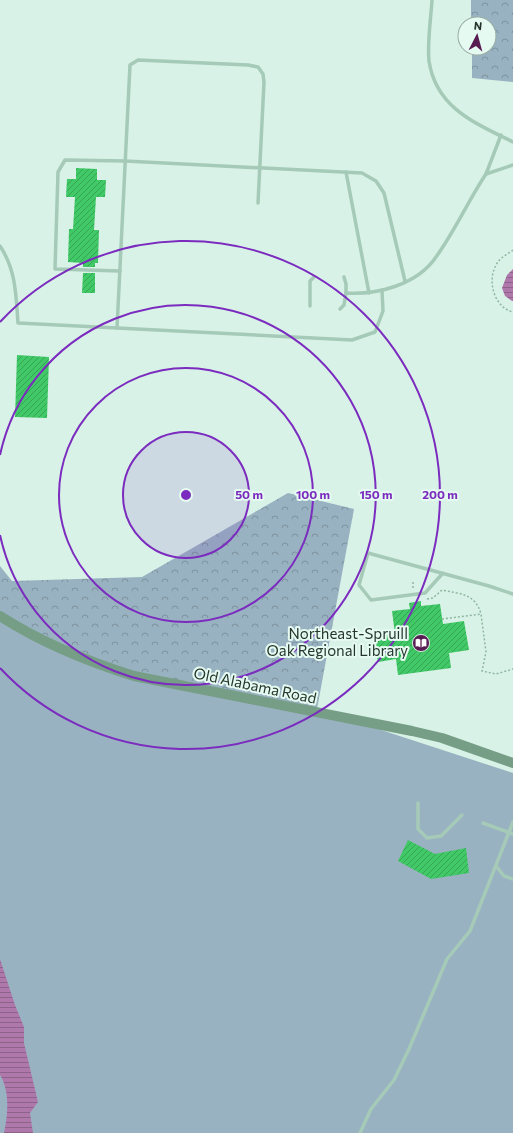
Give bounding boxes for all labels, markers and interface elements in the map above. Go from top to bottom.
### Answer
north arrow [457,16,497,56]
text: N [473,19,483,32]
text: 50 m [235,487,263,501]
text: 100 m [296,487,330,501]
text: 150 m [359,487,393,501]
text: 200 m [422,487,458,501]
centre of rings [179,488,193,502]
place label: Northeast-Spruill Oak Regional Library [267,624,408,659]
library icon: Northeast-Spruill Oak Regional Library [411,633,431,653]
street label: Old Alabama Road [192,663,318,707]

